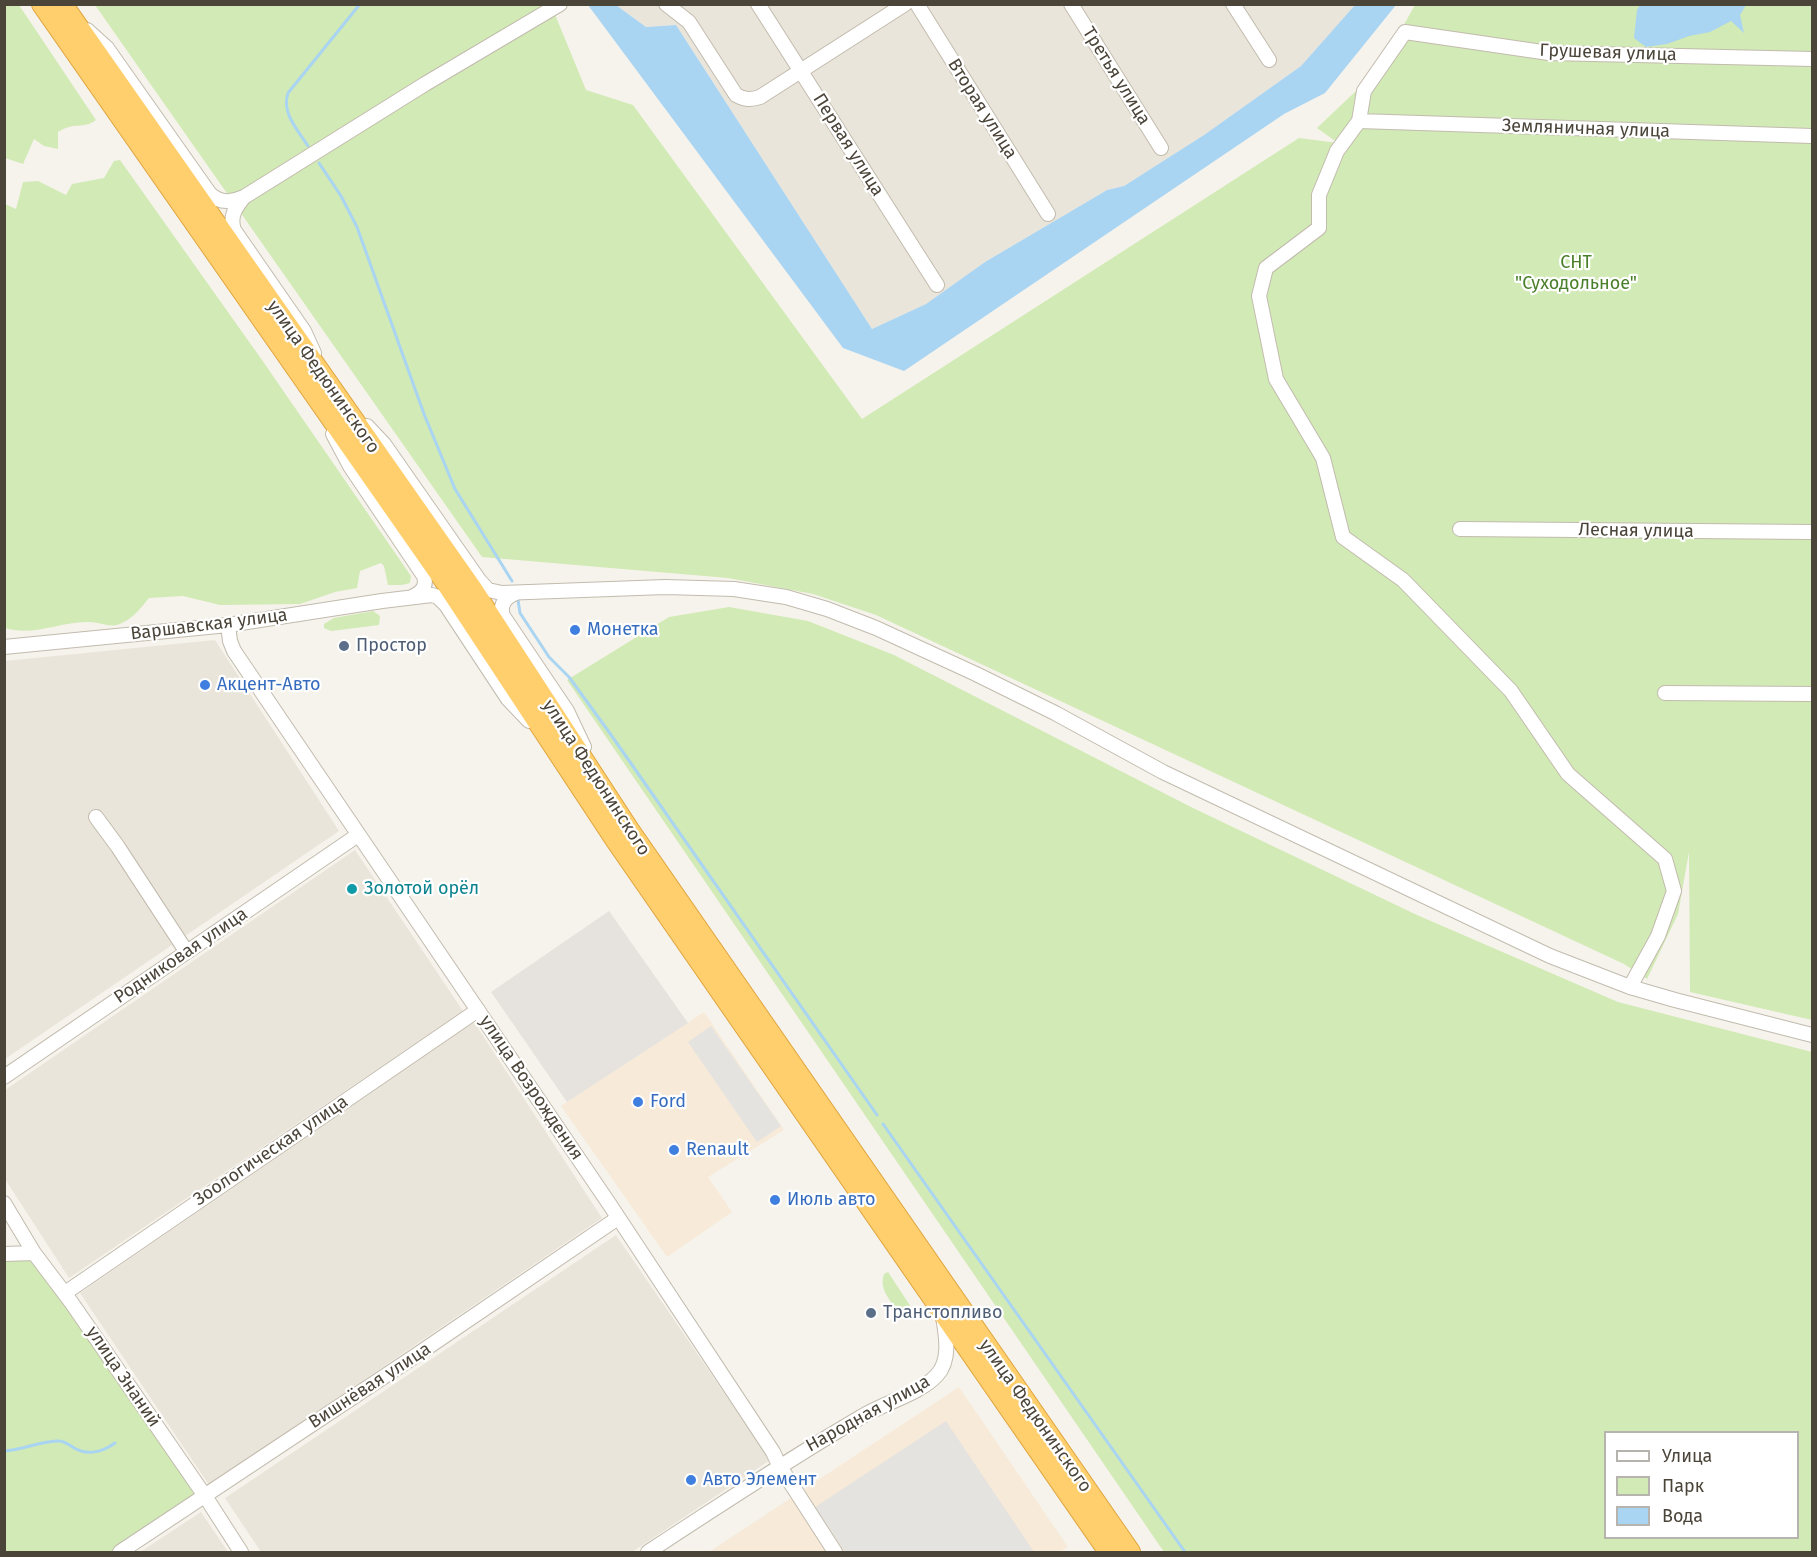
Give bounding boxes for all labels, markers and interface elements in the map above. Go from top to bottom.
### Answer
street label: Третья улица [1077,23,1155,129]
street label: Грушевая улица [1539,40,1677,66]
street label: Вторая улица [943,55,1021,163]
street label: Первая улица [808,90,888,200]
street label: Земляничная улица [1502,115,1670,143]
park label: СНТ "Суходольное" [1515,252,1637,294]
street label: улица Федюнинского [262,296,384,458]
street label: Лесная улица [1578,519,1694,543]
street label: Варшавская улица [129,605,289,645]
place label: Монетка [587,619,659,641]
marker: Монетка [568,623,582,637]
place label: Простор [356,635,427,657]
marker: Простор [337,639,351,653]
place label: Акцент-Авто [217,674,321,696]
marker: Акцент-Авто [198,678,212,692]
street label: улица Федюнинского [537,696,655,860]
place label: Золотой орёл [364,878,479,900]
marker: Золотой орёл [345,882,359,896]
street label: Родниковая улица [110,903,252,1009]
street label: улица Возрождения [474,1011,588,1165]
street label: Зоологическая улица [190,1091,352,1211]
place label: Ford [650,1091,686,1113]
marker: Ford [631,1095,645,1109]
place label: Renault [686,1139,749,1161]
marker: Renault [667,1143,681,1157]
place label: Июль авто [787,1189,875,1211]
marker: Июль авто [768,1193,782,1207]
place label: Транстопливо [883,1302,1002,1324]
marker: Транстопливо [864,1306,878,1320]
street label: улица Знаний [81,1322,165,1432]
street label: улица Федюнинского [974,1335,1096,1497]
street label: Вишнёвая улица [305,1339,435,1433]
street label: Народная улица [802,1371,934,1457]
legend [1604,1431,1799,1539]
text: Улица [1662,1445,1712,1467]
place label: Авто Элемент [703,1469,816,1491]
marker: Авто Элемент [684,1473,698,1487]
text: Парк [1662,1475,1704,1497]
text: Вода [1662,1505,1703,1527]

